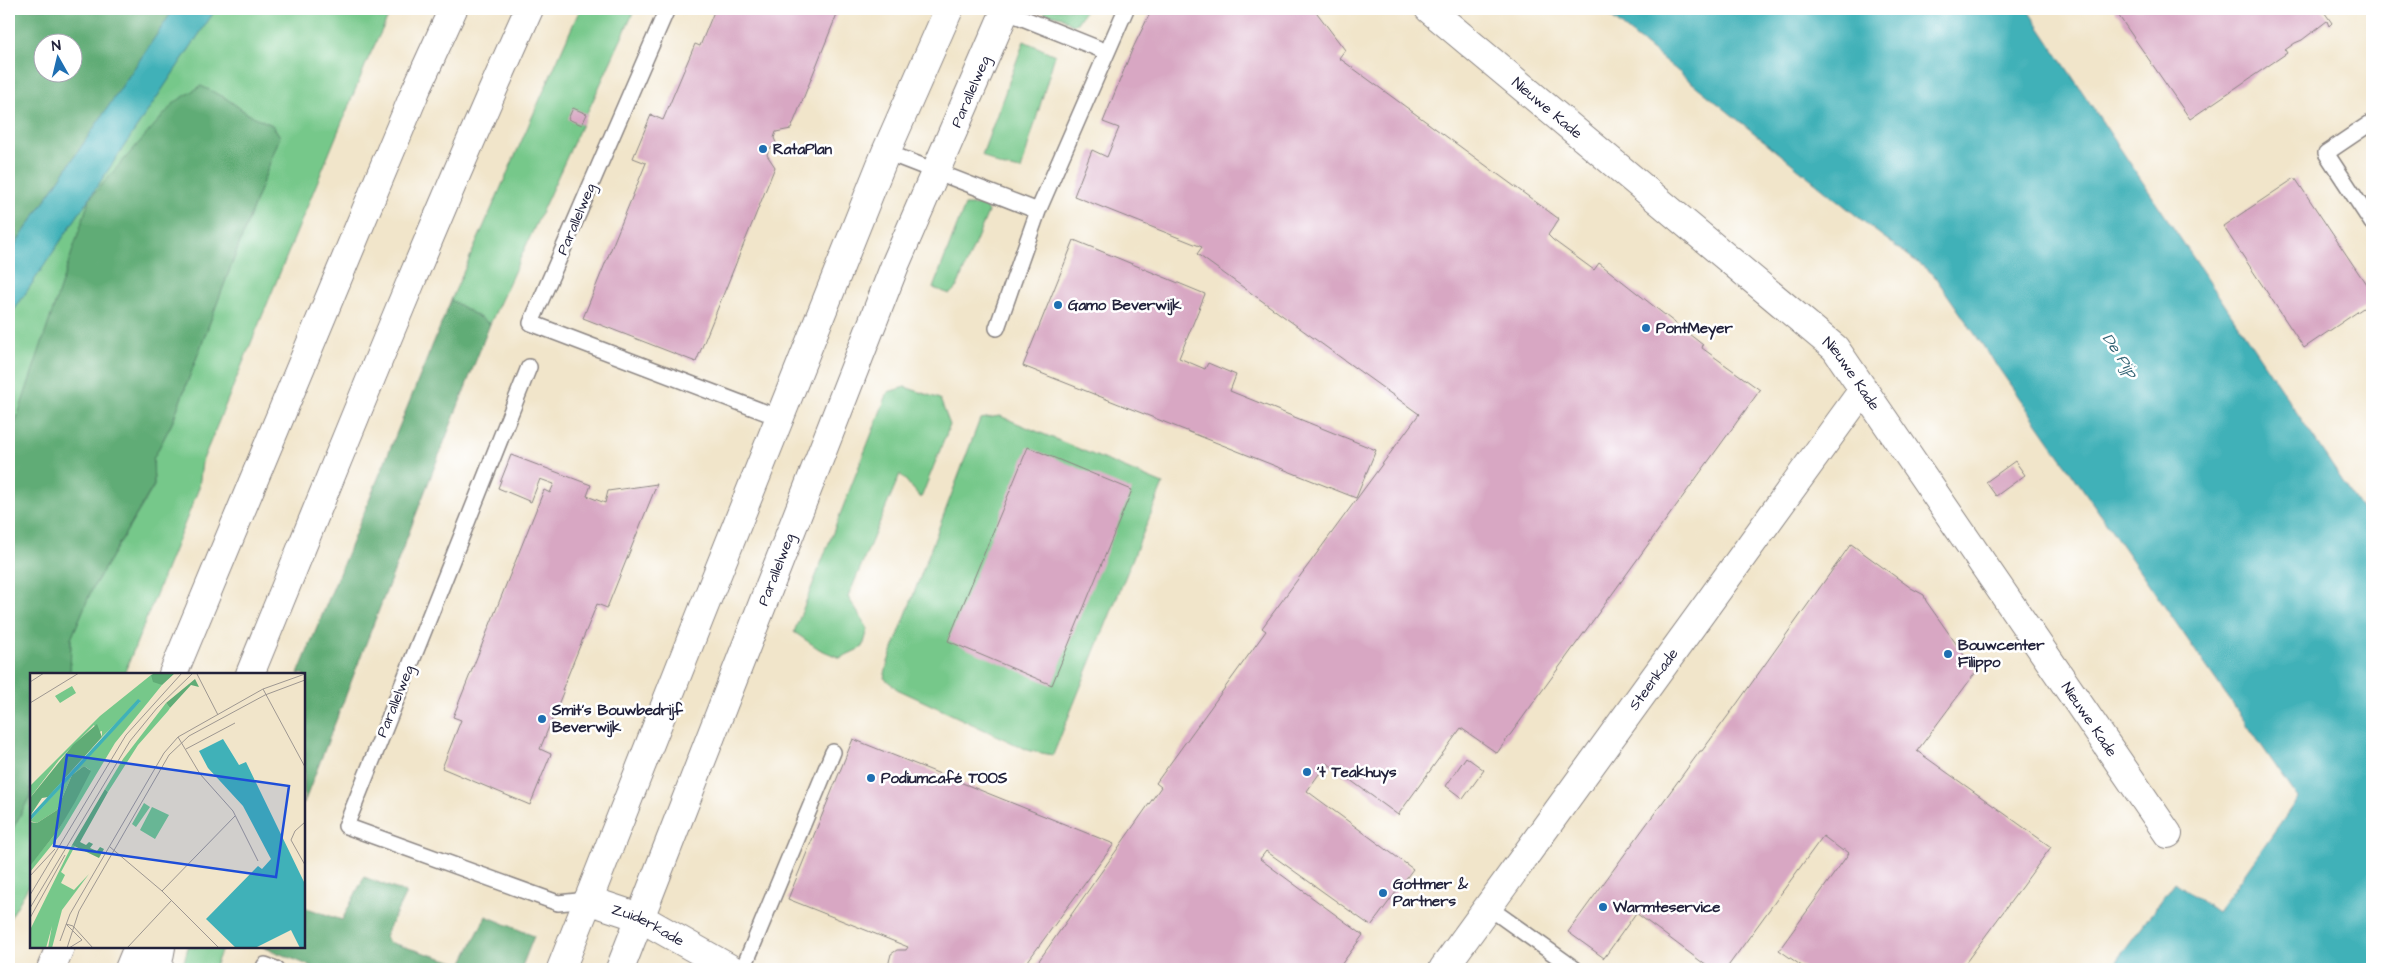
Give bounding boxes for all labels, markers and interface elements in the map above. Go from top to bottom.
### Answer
north arrow [32,32,82,82]
text: N [51,36,62,57]
street label: Parallelweg [946,52,997,131]
street label: Nieuwe Kade [1507,72,1587,144]
place label: RataPlan [773,139,833,160]
marker: RataPlan [757,143,769,155]
street label: Parallelweg [552,180,602,259]
place label: Gamo Beverwijk [1068,295,1182,316]
marker: Gamo Beverwijk [1052,299,1064,311]
place label: PontMeyer [1656,318,1733,340]
marker: PontMeyer [1640,322,1652,334]
water label: De Pijp [2097,329,2144,383]
street label: Nieuwe Kade [1818,332,1885,415]
street label: Parallelweg [753,530,801,609]
place label: Bouwcenter Filippo [1958,635,2045,673]
street label: Steenkade [1624,644,1683,715]
marker: Bouwcenter Filippo [1942,648,1954,660]
street label: Parallelweg [371,662,421,741]
inset map [30,673,305,948]
street label: Nieuwe Kade [2056,678,2122,761]
place label: Smit's Bouwbedrijf Beverwijk [551,700,684,738]
marker: Smit's Bouwbedrijf Beverwijk [536,713,548,725]
place label: 't Teakhuys [1316,762,1397,784]
marker: 't Teakhuys [1301,766,1313,778]
place label: Podiumcafé TOOS [881,768,1008,789]
marker: Podiumcafé TOOS [865,772,877,784]
place label: Gottmer & Partners [1393,874,1469,912]
marker: Gottmer & Partners [1377,887,1389,899]
place label: Warmteservice [1612,897,1720,918]
street label: Zuiderkade [609,899,688,951]
marker: Warmteservice [1597,901,1609,913]

